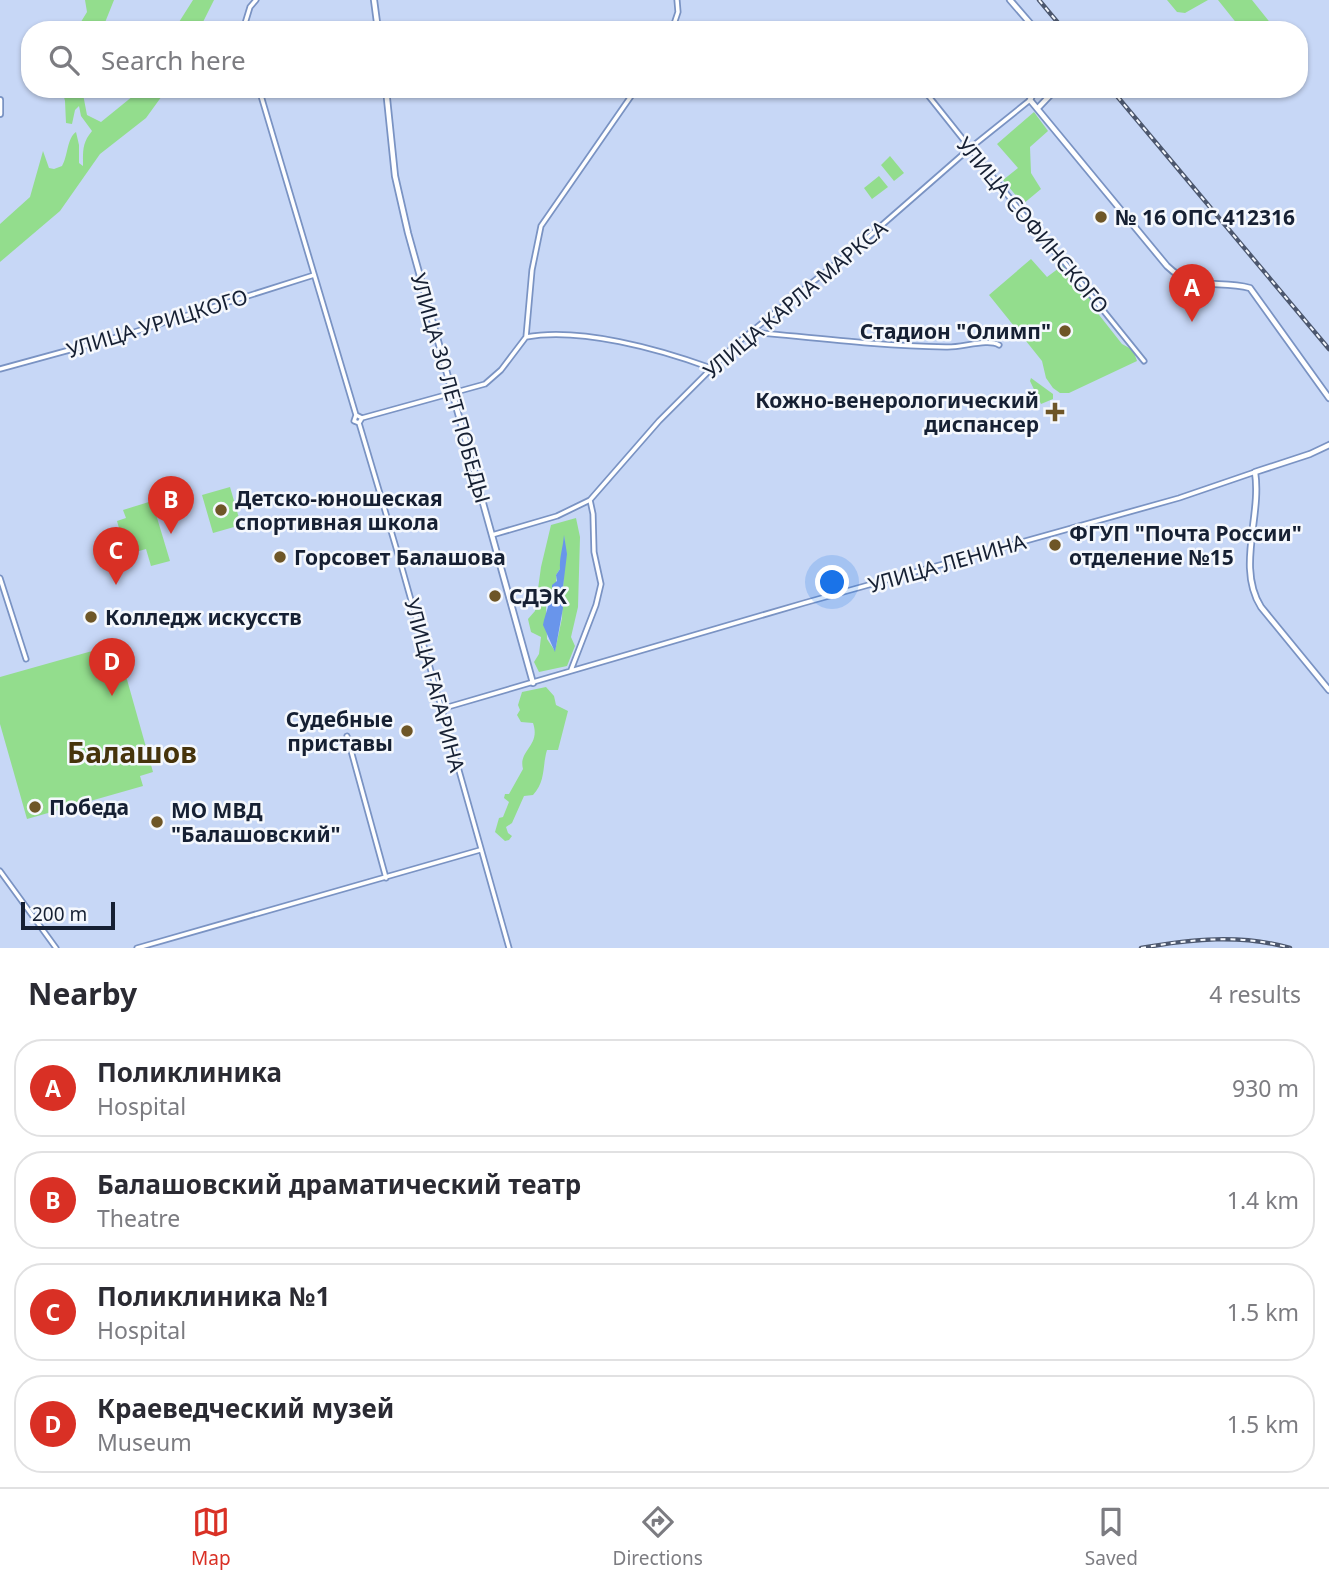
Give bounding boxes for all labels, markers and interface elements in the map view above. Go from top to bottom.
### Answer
search box [21,21,1308,98]
icon: search [45,41,83,79]
text: Search here [101,42,246,78]
street label: УЛИЦА СОФИНСКОГО [951,131,1115,319]
place label: № 16 ОПС 412316 [1115,203,1295,231]
marker: № 16 ОПС 412316 [1093,209,1109,225]
street label: УЛИЦА КАРЛА МАРКСА [697,213,893,384]
pin: A [1169,264,1215,322]
street label: УЛИЦА 30 ЛЕТ ПОБЕДЫ [405,270,497,506]
street label: УЛИЦА УРИЦКОГО [63,282,251,364]
place label: Стадион "Олимп" [860,317,1051,345]
marker: Стадион "Олимп" [1057,323,1073,339]
place label: Кожно-венерологический диспансер [755,386,1039,438]
marker: Кожно-венерологический диспансер [1045,402,1065,422]
pin: B [148,476,194,534]
place label: Детско-юношеская спортивная школа [235,484,443,536]
marker: Детско-юношеская спортивная школа [213,502,229,518]
place label: ФГУП "Почта России" отделение №15 [1069,519,1302,571]
pin: C [93,527,139,585]
street label: УЛИЦА ЛЕНИНА [865,527,1030,599]
marker: ФГУП "Почта России" отделение №15 [1047,537,1063,553]
place label: Горсовет Балашова [294,543,506,571]
marker: Горсовет Балашова [272,549,288,565]
your location [815,565,849,599]
place label: СДЭК [509,582,568,610]
marker: СДЭК [487,588,503,604]
street label: УЛИЦА ГАГАРИНА [398,595,472,776]
place label: Колледж искусств [105,603,302,631]
marker: Колледж искусств [83,609,99,625]
pin: D [89,638,135,696]
place label: Судебные приставы [286,705,393,757]
marker: Судебные приставы [399,723,415,739]
district label: Балашов [67,733,197,771]
place label: Победа [49,793,129,821]
place label: МО МВД "Балашовский" [171,796,341,848]
marker: Победа [27,799,43,815]
marker: МО МВД "Балашовский" [149,814,165,830]
scale bar [21,899,116,931]
text: 200 m [32,901,87,927]
text: Nearby [28,973,137,1014]
text: 4 results [1209,978,1301,1010]
text: Поликлиника [97,1054,282,1090]
text: A [45,1072,61,1104]
text: 930 m [1232,1072,1299,1104]
text: Hospital [97,1090,186,1122]
text: Балашовский драматический театр [97,1166,581,1202]
text: B [45,1184,61,1216]
text: 1.4 km [1227,1184,1299,1216]
text: Theatre [97,1202,180,1234]
text: Поликлиника №1 [97,1278,330,1314]
text: C [46,1296,60,1328]
text: 1.5 km [1227,1296,1299,1328]
text: Hospital [97,1314,186,1346]
text: Краеведческий музей [97,1390,394,1426]
text: D [45,1408,61,1440]
text: 1.5 km [1227,1408,1299,1440]
text: Museum [97,1426,192,1458]
tab: Map [191,1503,231,1571]
tab: Directions [613,1503,703,1571]
tab: Saved [1085,1503,1138,1571]

